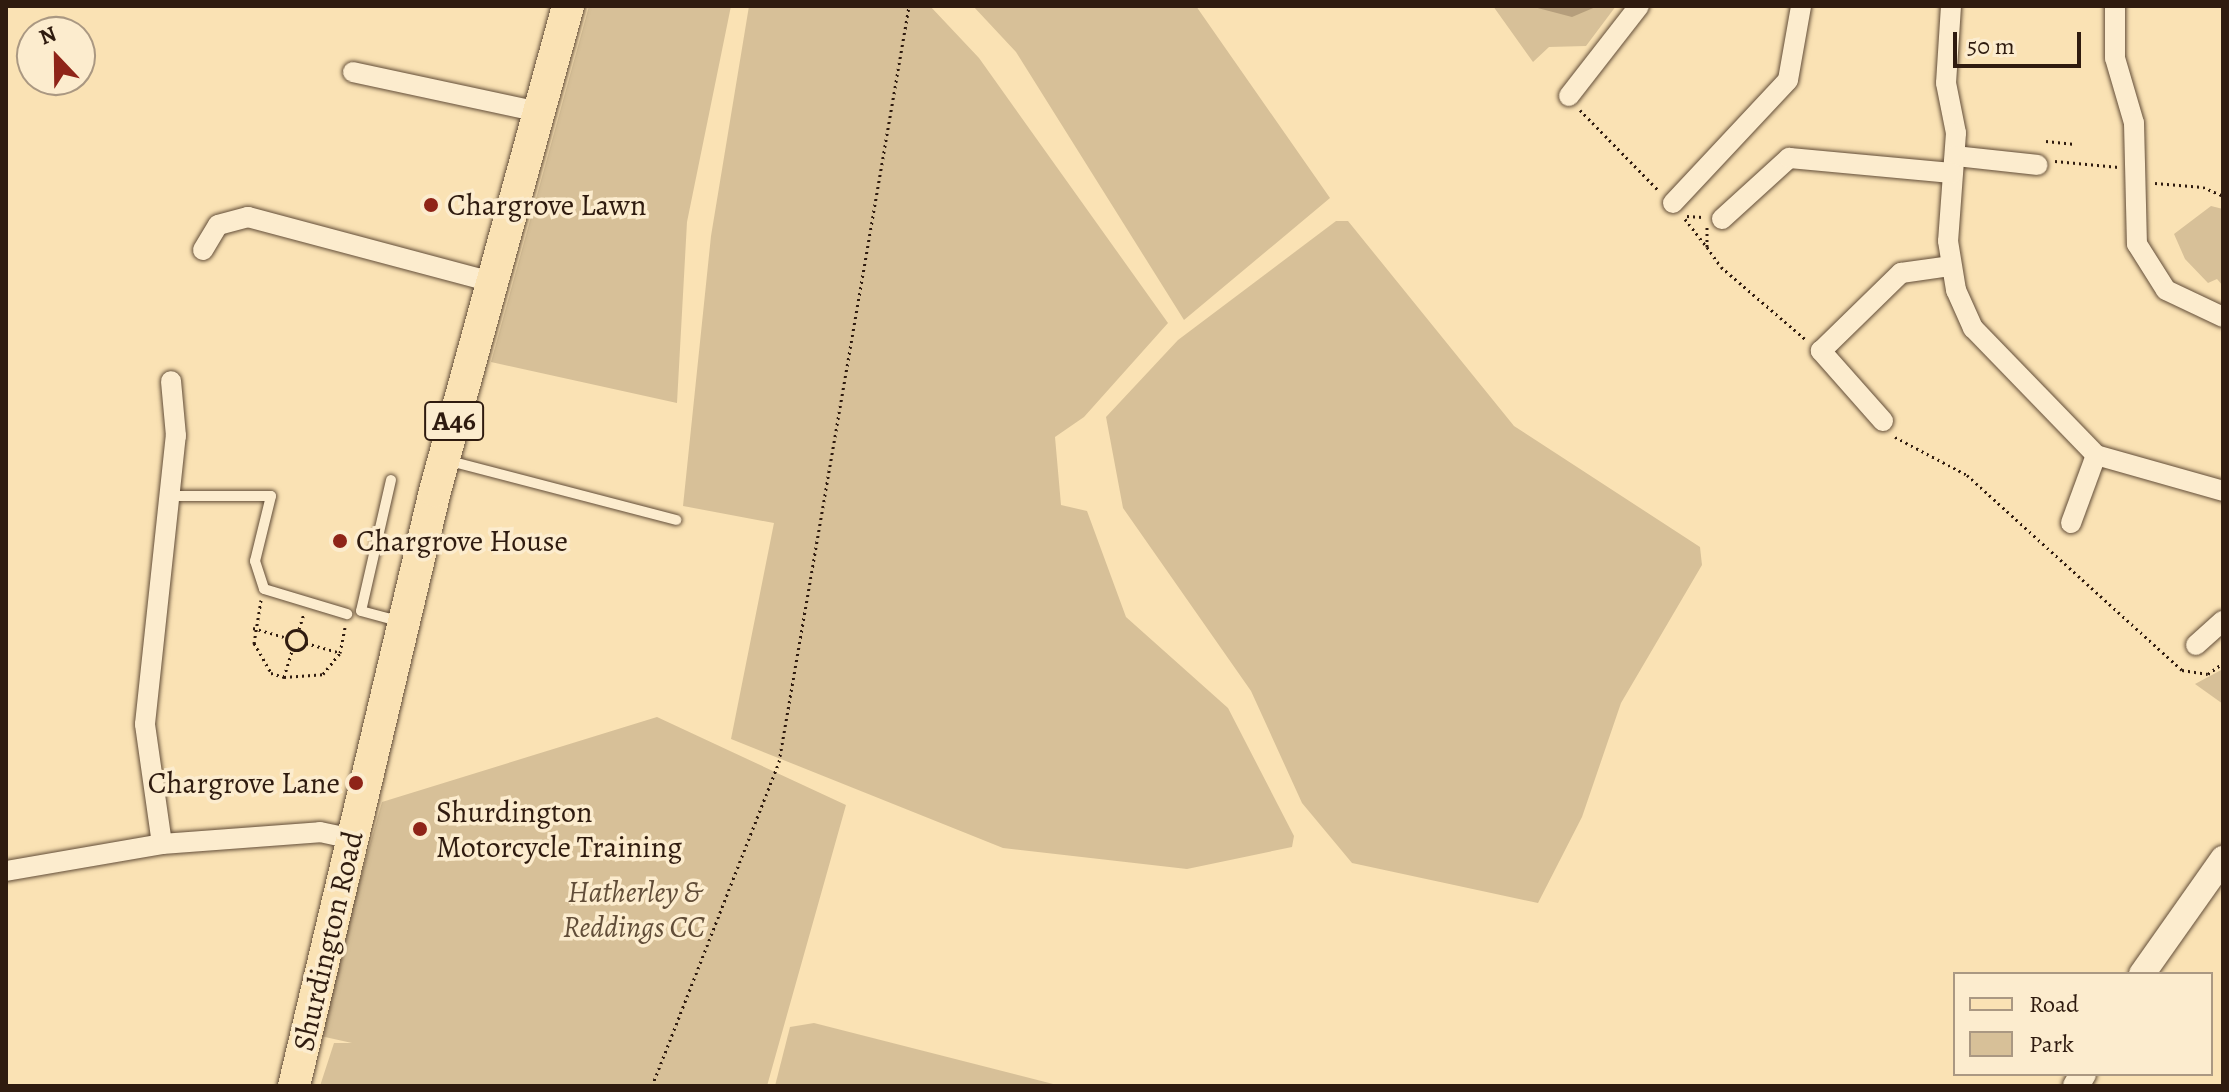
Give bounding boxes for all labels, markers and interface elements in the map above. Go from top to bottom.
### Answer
north arrow [16,16,96,96]
scale bar [1957,16,2085,66]
text: N [35,19,61,53]
text: 50 m [1967,30,2015,62]
place label: Chargrove Lawn [447,187,646,223]
marker: Chargrove Lawn [422,196,440,214]
road number: A46 [424,397,484,445]
place label: Chargrove House [356,523,568,559]
marker: Chargrove House [331,532,349,550]
place label: Chargrove Lane [148,765,340,801]
marker: Chargrove Lane [347,774,365,792]
place label: Shurdington Motorcycle Training [436,794,682,864]
marker: Shurdington Motorcycle Training [411,820,429,838]
street label: Shurdington Road [285,827,371,1055]
park label: Hatherley & Reddings CC [563,874,705,944]
legend [1953,972,2213,1076]
text: Road [2029,988,2079,1020]
text: Park [2029,1028,2074,1060]

